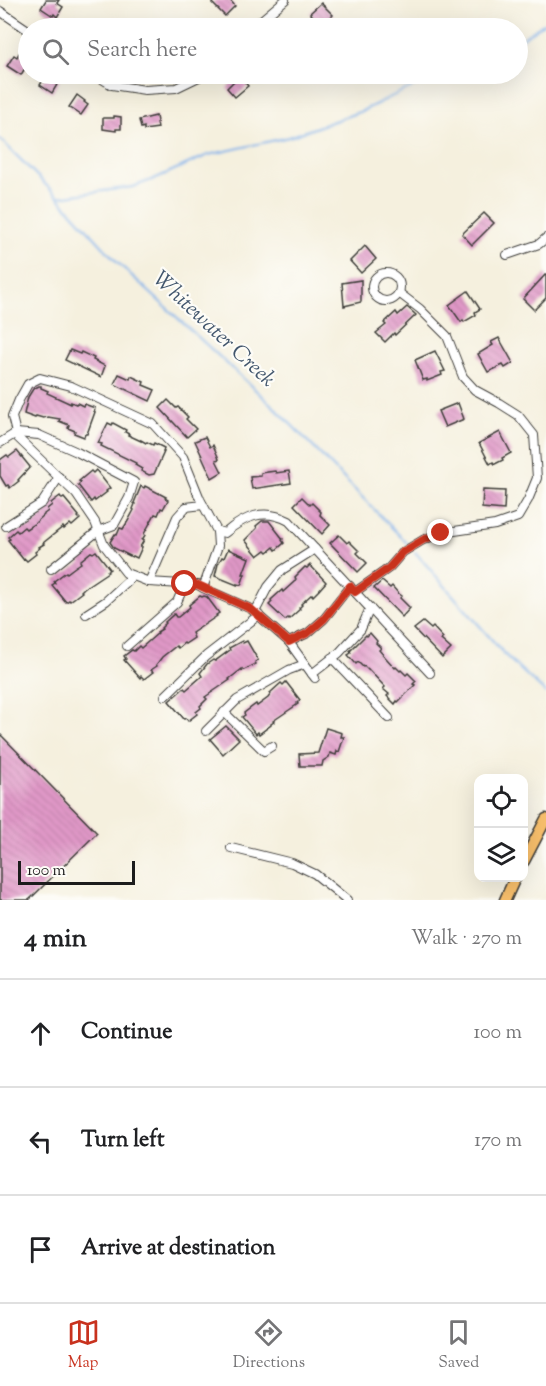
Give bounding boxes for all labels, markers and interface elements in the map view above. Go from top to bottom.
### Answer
search box [18,18,528,84]
icon: search [39,35,72,68]
text: Search here [87,35,197,67]
water label: Whitewater Creek [144,264,282,396]
route end [427,519,453,545]
route start [171,570,197,596]
map controls [474,774,528,882]
button: locate [474,774,528,828]
button: layers [474,828,528,882]
scale bar [18,858,135,886]
text: 100 m [27,860,66,883]
text: 4 min [24,921,87,958]
text: Walk · 270 m [411,925,522,954]
icon: ahead [24,1017,57,1050]
text: Continue [81,1017,172,1049]
text: 100 m [473,1019,522,1048]
icon: left [24,1125,57,1158]
text: Turn left [81,1125,164,1157]
text: 170 m [474,1127,522,1156]
icon: arrive [24,1233,57,1266]
text: Arrive at destination [81,1233,276,1265]
tab: Map [67,1316,100,1375]
tab: Directions [233,1316,305,1375]
tab: Saved [438,1316,479,1375]

